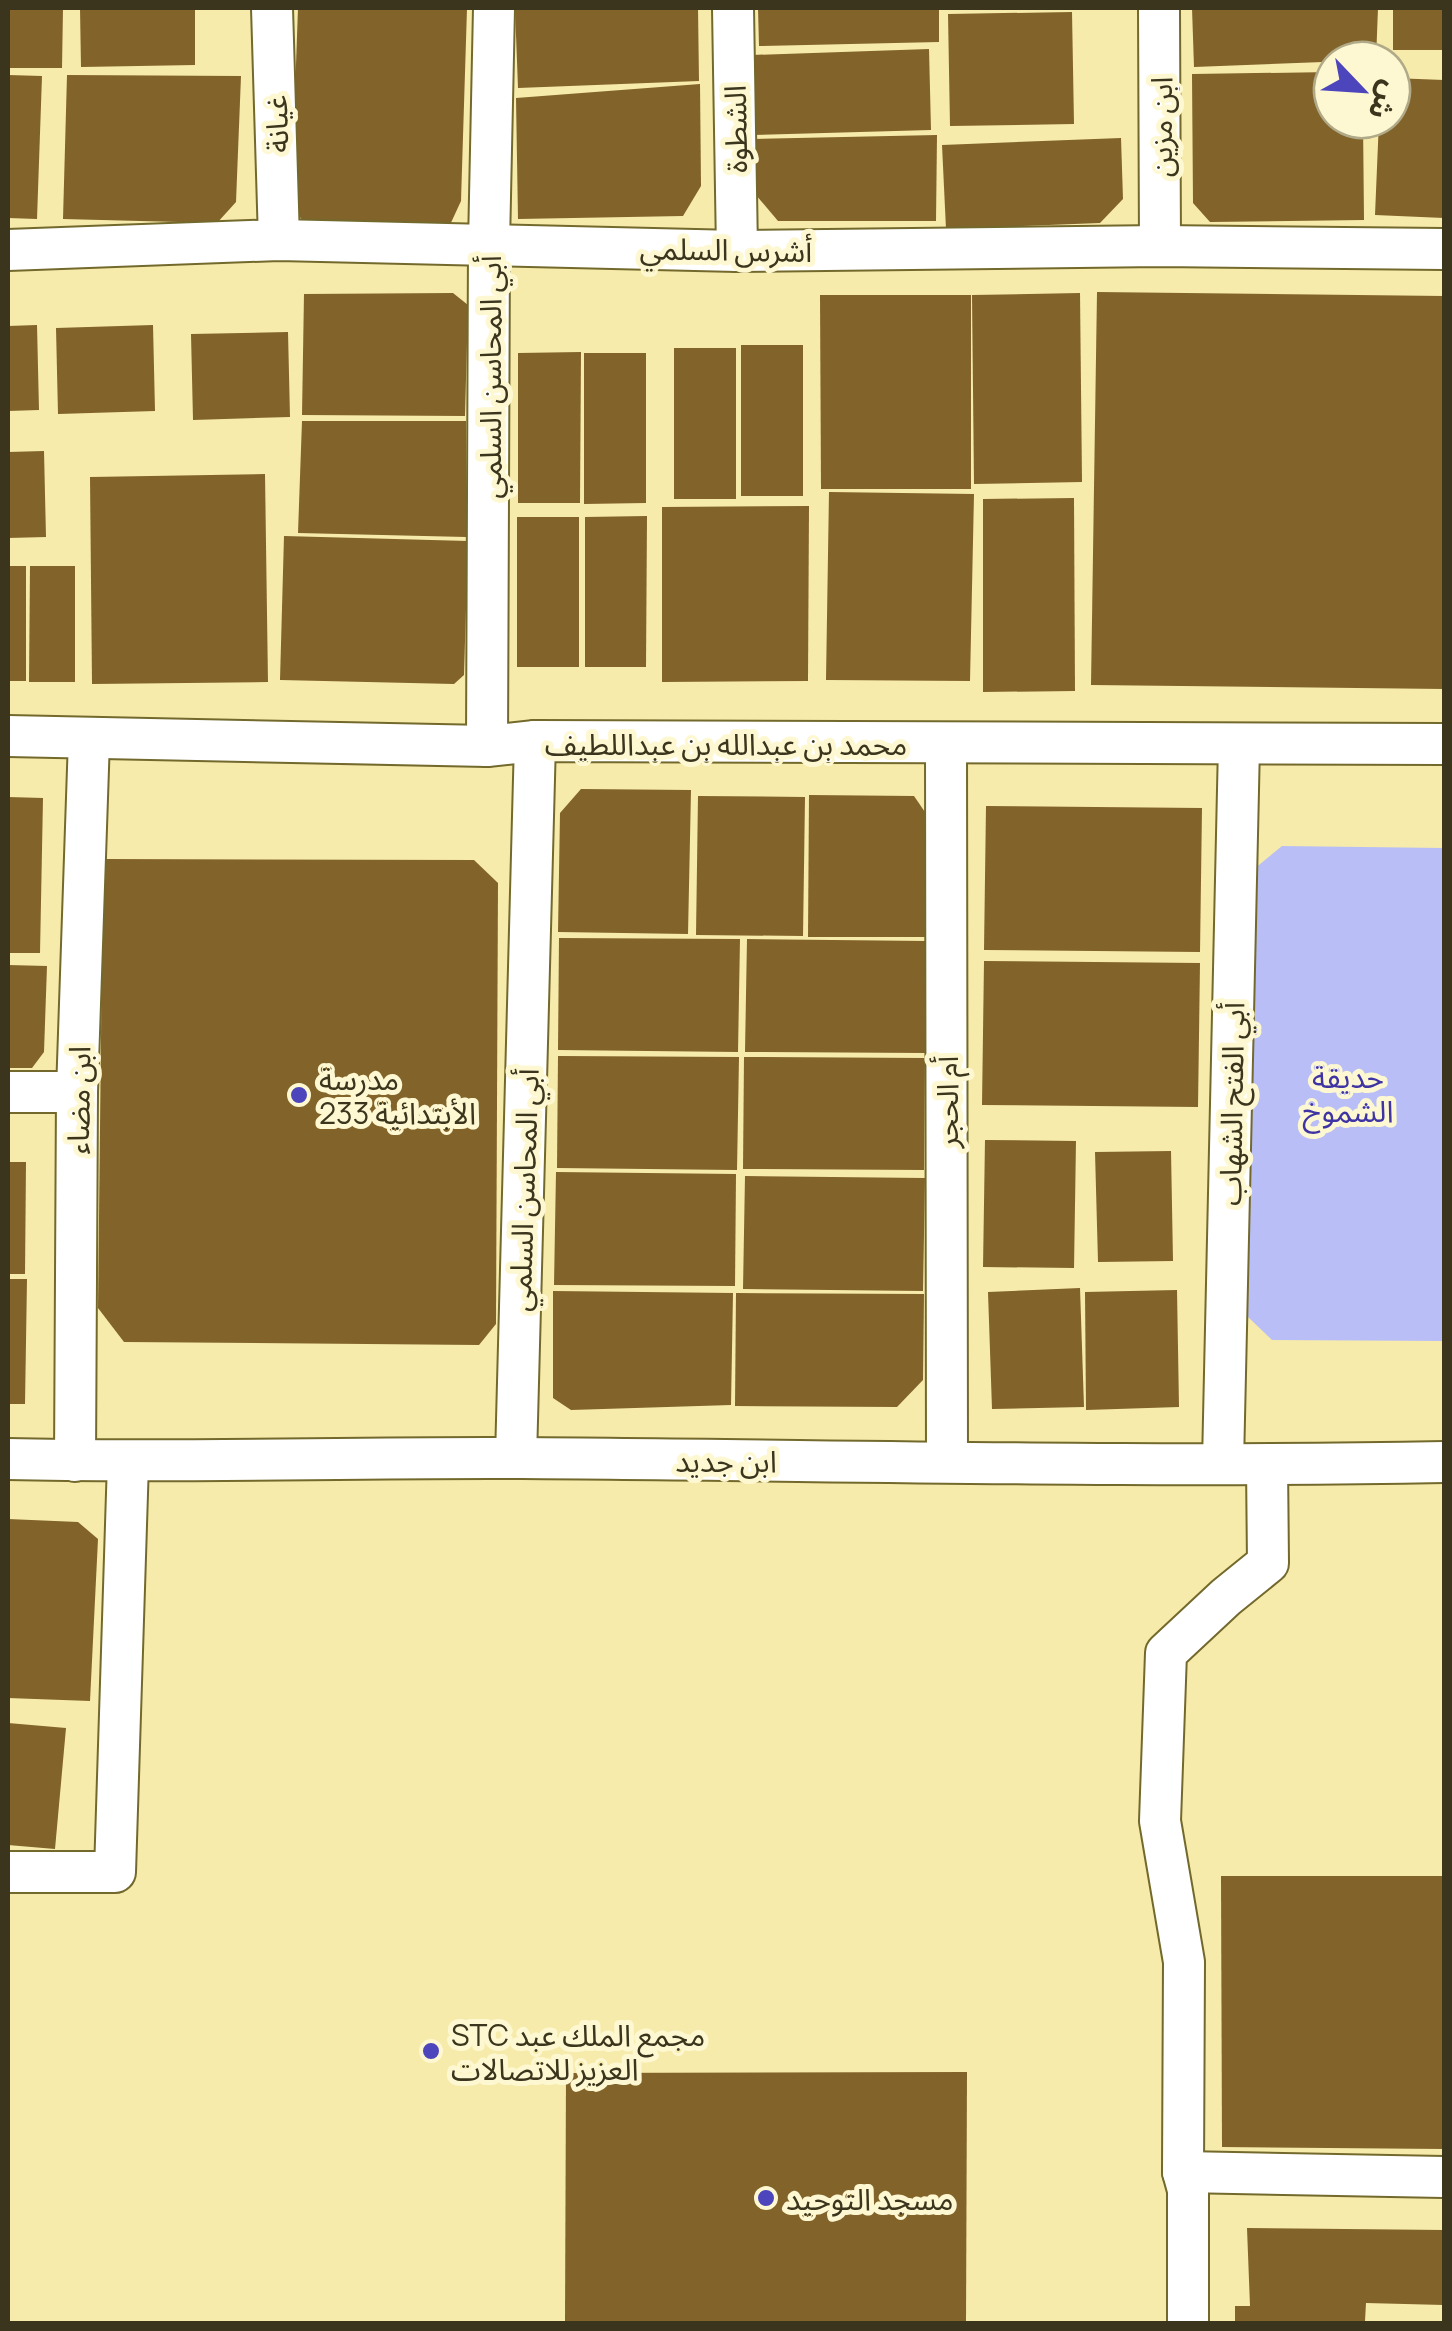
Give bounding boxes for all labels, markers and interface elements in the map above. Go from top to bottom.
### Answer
north arrow [1312,40,1412,140]
text: ش [1360,76,1411,126]
street label: ابن مزين [1140,77,1181,177]
street label: الشطوة [714,85,756,173]
street label: غيانة [255,94,297,154]
street label: أشرس السلمي [639,227,813,275]
street label: أبي المحاسن السلمي [469,255,513,499]
street label: محمد بن عبدالله بن عبداللطيف [545,723,907,764]
street label: أبي الفتح الشهاب [1209,1002,1257,1206]
street label: ابن مضاء [57,1045,99,1155]
street label: أم الحجر [926,1056,970,1149]
park label: حديقة الشموخ [1302,1056,1394,1134]
place label: مدرسة الأبتدائية 233 [319,1058,476,1133]
street label: أبي المحاسن السلمي [498,1068,552,1313]
marker: مدرسة الأبتدائية 233 [288,1084,310,1106]
street label: ابن جديد [675,1440,777,1481]
place label: STC مجمع الملك عبد العزيز للاتصالات [451,2014,705,2089]
marker: STC مجمع الملك عبد العزيز للاتصالات [420,2040,442,2062]
place label: مسجد التوحيد [786,2178,953,2219]
marker: مسجد التوحيد [755,2187,777,2209]

